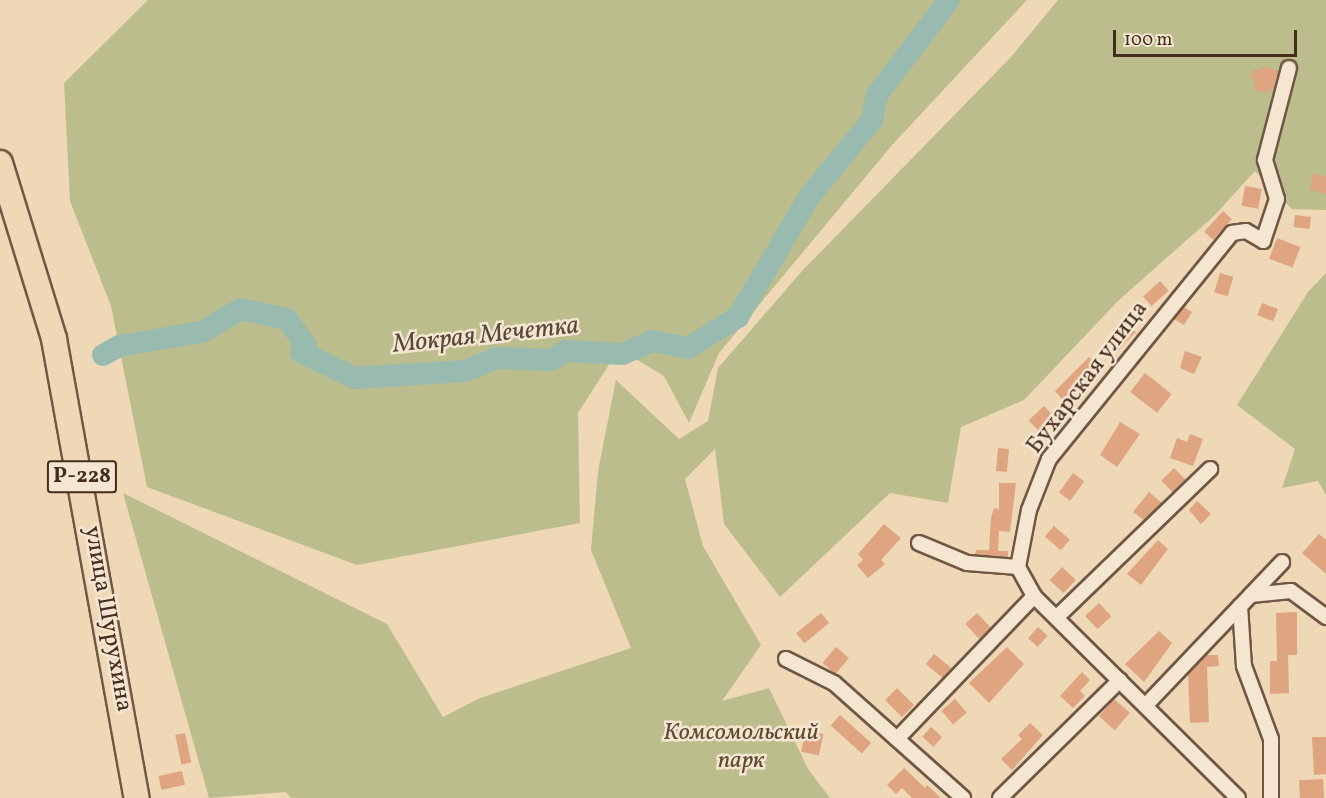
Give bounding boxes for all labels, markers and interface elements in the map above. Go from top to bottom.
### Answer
scale bar [1116,18,1300,56]
text: 100 m [1124,28,1173,53]
street label: Бухарская улица [1021,296,1155,460]
water label: Мокрая Мечетка [392,311,580,361]
road number: Р-228 [46,458,118,496]
street label: улица Шурухина [76,524,138,714]
park label: Комсомольский парк [663,720,819,776]

